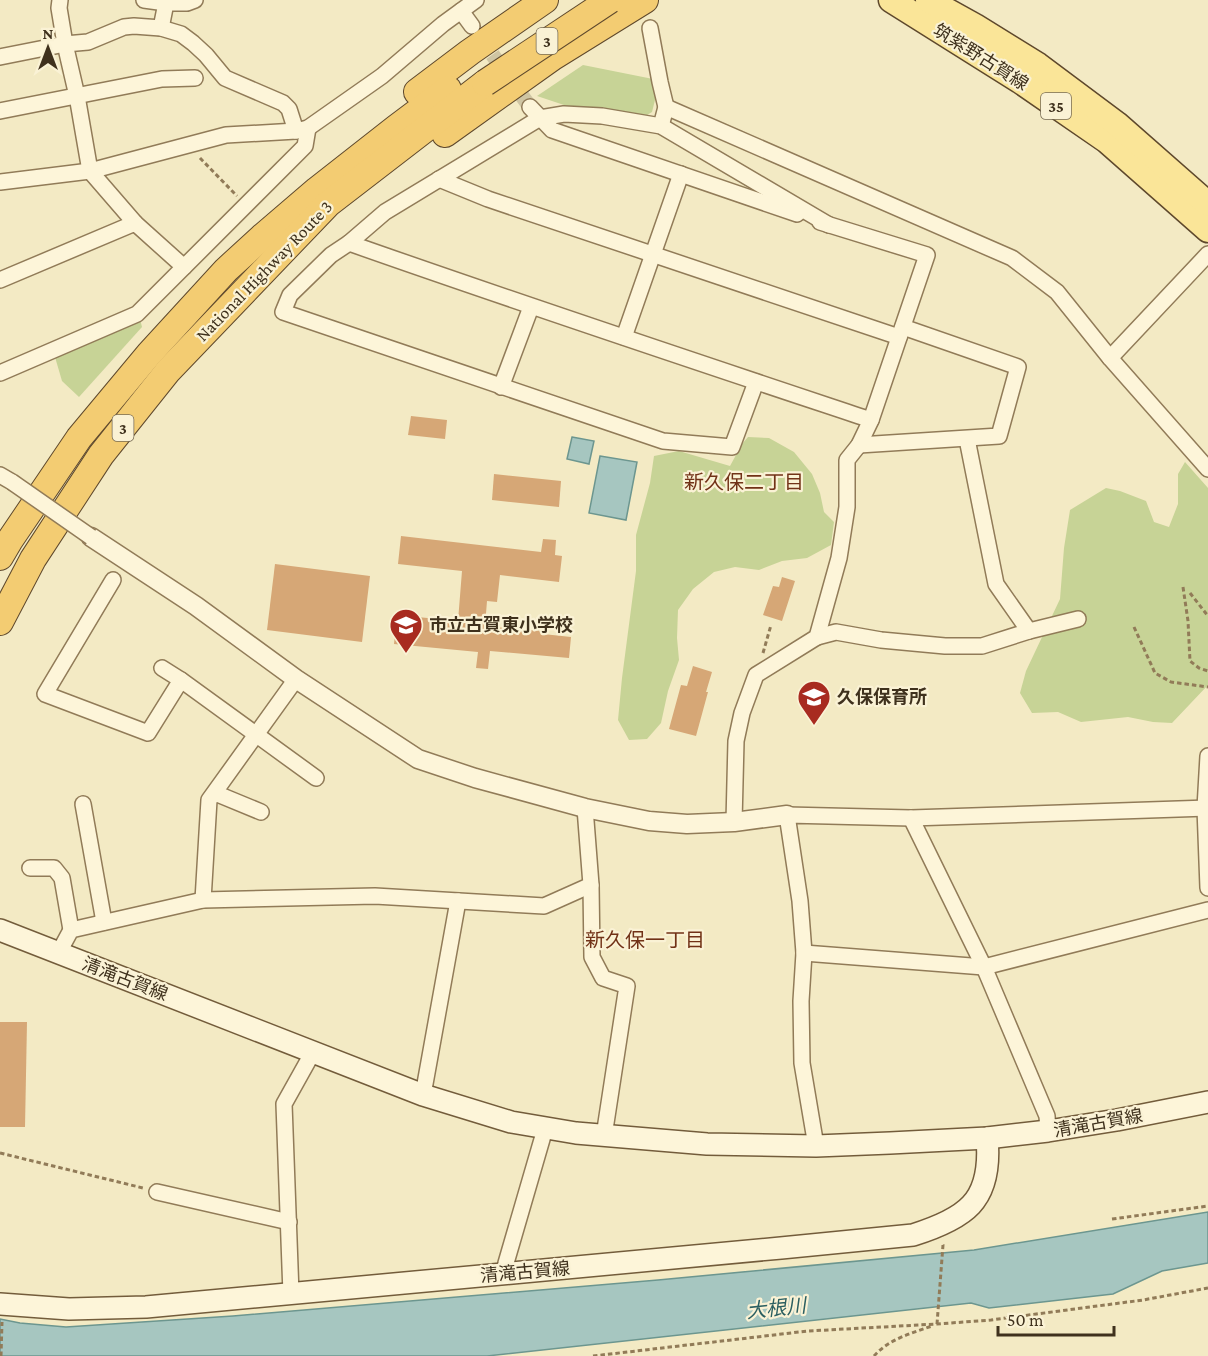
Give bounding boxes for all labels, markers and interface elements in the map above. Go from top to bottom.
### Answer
north arrow [18,18,78,78]
street label: 筑紫野古賀線 [930,20,1032,94]
text: N [43,25,54,42]
road number: 3 [536,28,558,54]
road number: 35 [1041,93,1071,119]
street label: National Highway Route 3 [192,197,336,345]
road number: 3 [112,415,134,441]
district label: 新久保二丁目 [684,471,804,493]
school or university icon: 市立古賀東小学校 [388,607,424,654]
place label: 市立古賀東小学校 [429,615,573,635]
school or university icon: 久保保育所 [796,679,832,726]
place label: 久保保育所 [837,687,927,707]
district label: 新久保一丁目 [585,929,705,951]
street label: 清滝古賀線 [79,954,171,1004]
street label: 清滝古賀線 [1052,1105,1144,1141]
street label: 清滝古賀線 [479,1258,571,1286]
water label: 大根川 [745,1294,809,1322]
scale bar [998,1299,1114,1337]
text: 50 m [1007,1310,1044,1330]

